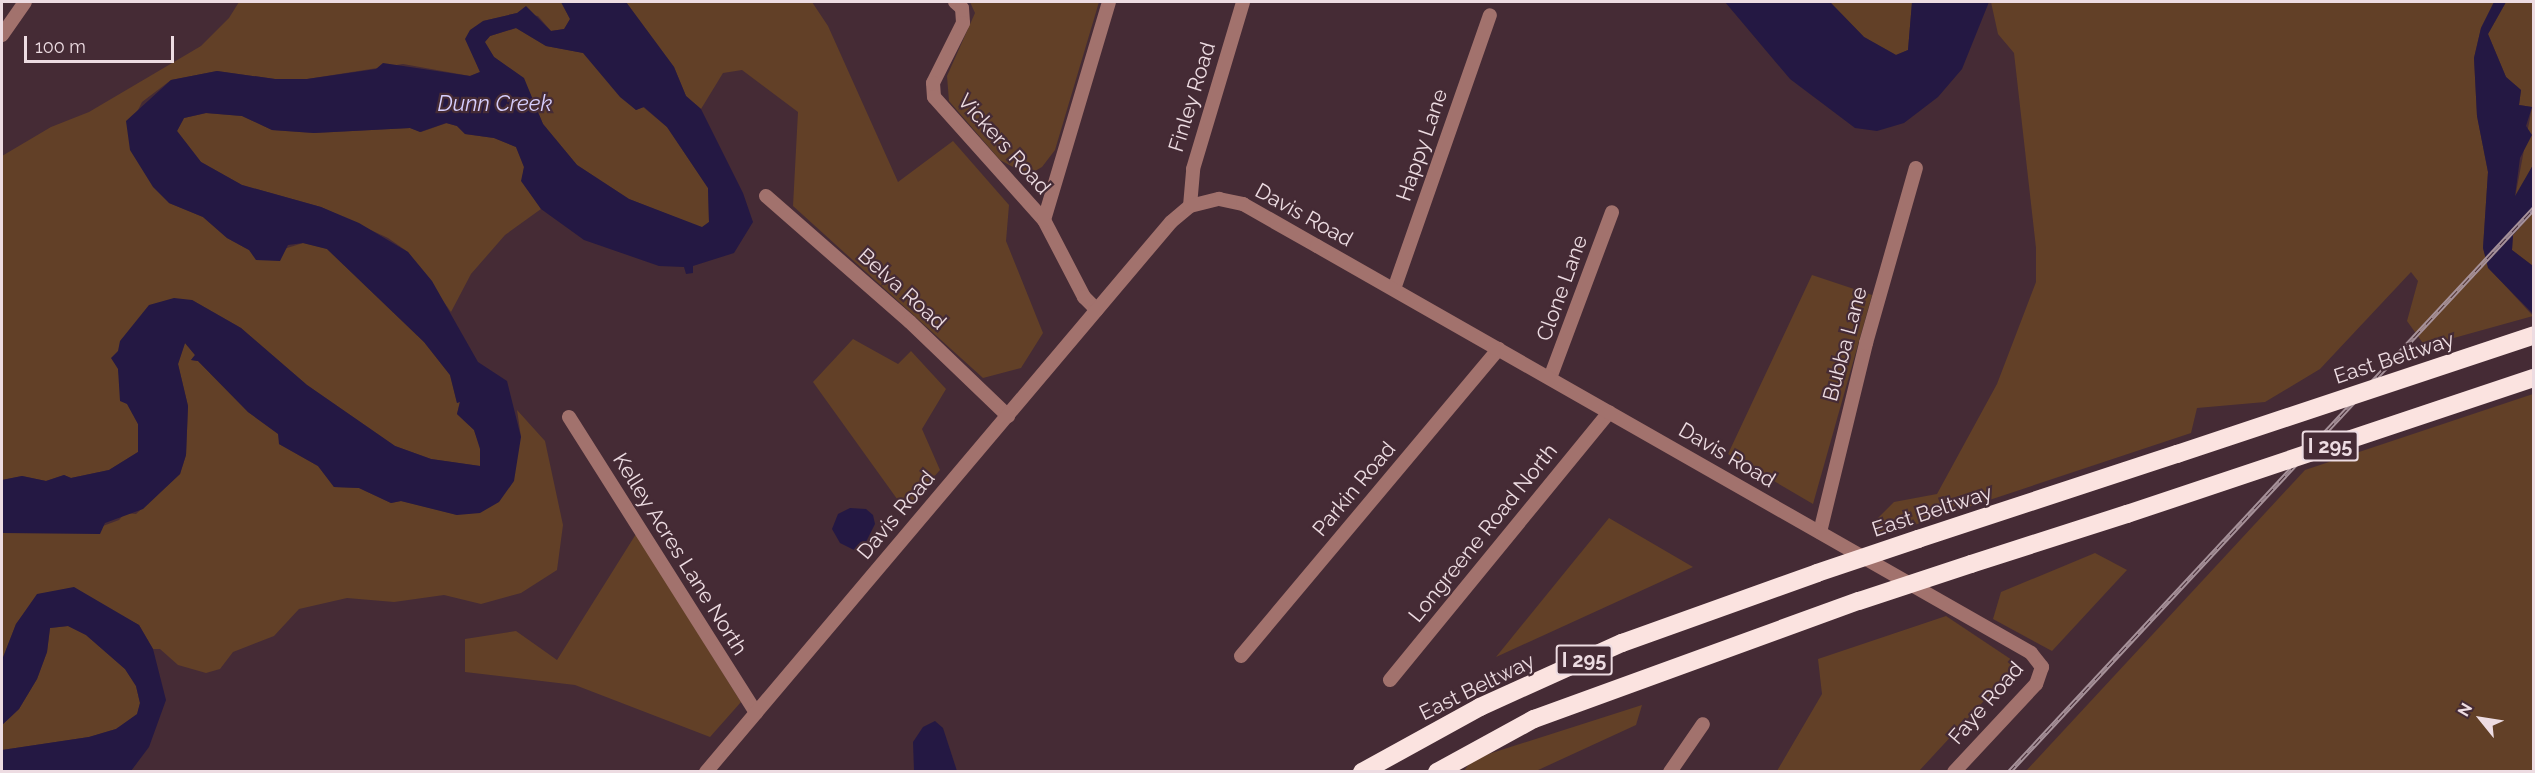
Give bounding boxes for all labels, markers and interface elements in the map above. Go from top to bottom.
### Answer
scale bar [27,24,177,62]
text: 100 m [35,36,86,57]
street label: Finley Road [1163,39,1221,155]
street label: Happy Lane [1391,85,1453,205]
street label: Vickers Road [952,89,1056,199]
water label: Dunn Creek [438,91,552,117]
street label: Davis Road [1251,178,1357,252]
street label: Clone Lane [1531,232,1593,344]
street label: Belva Road [853,243,951,335]
street label: Bubba Lane [1818,284,1872,404]
street label: East Beltway [2331,327,2457,389]
street label: Davis Road [1674,417,1780,493]
road number: I 295 [2302,429,2358,463]
street label: Parkin Road [1307,437,1401,541]
street label: Longreene Road North [1403,439,1563,627]
street label: Kelley Acres Lane North [607,448,753,660]
street label: Davis Road [852,466,940,564]
street label: East Beltway [1869,480,1995,542]
road number: I 295 [1556,643,1612,677]
street label: East Beltway [1415,648,1539,726]
street label: Faye Road [1943,657,2029,749]
north arrow [2451,689,2511,749]
text: N [2454,700,2476,720]

